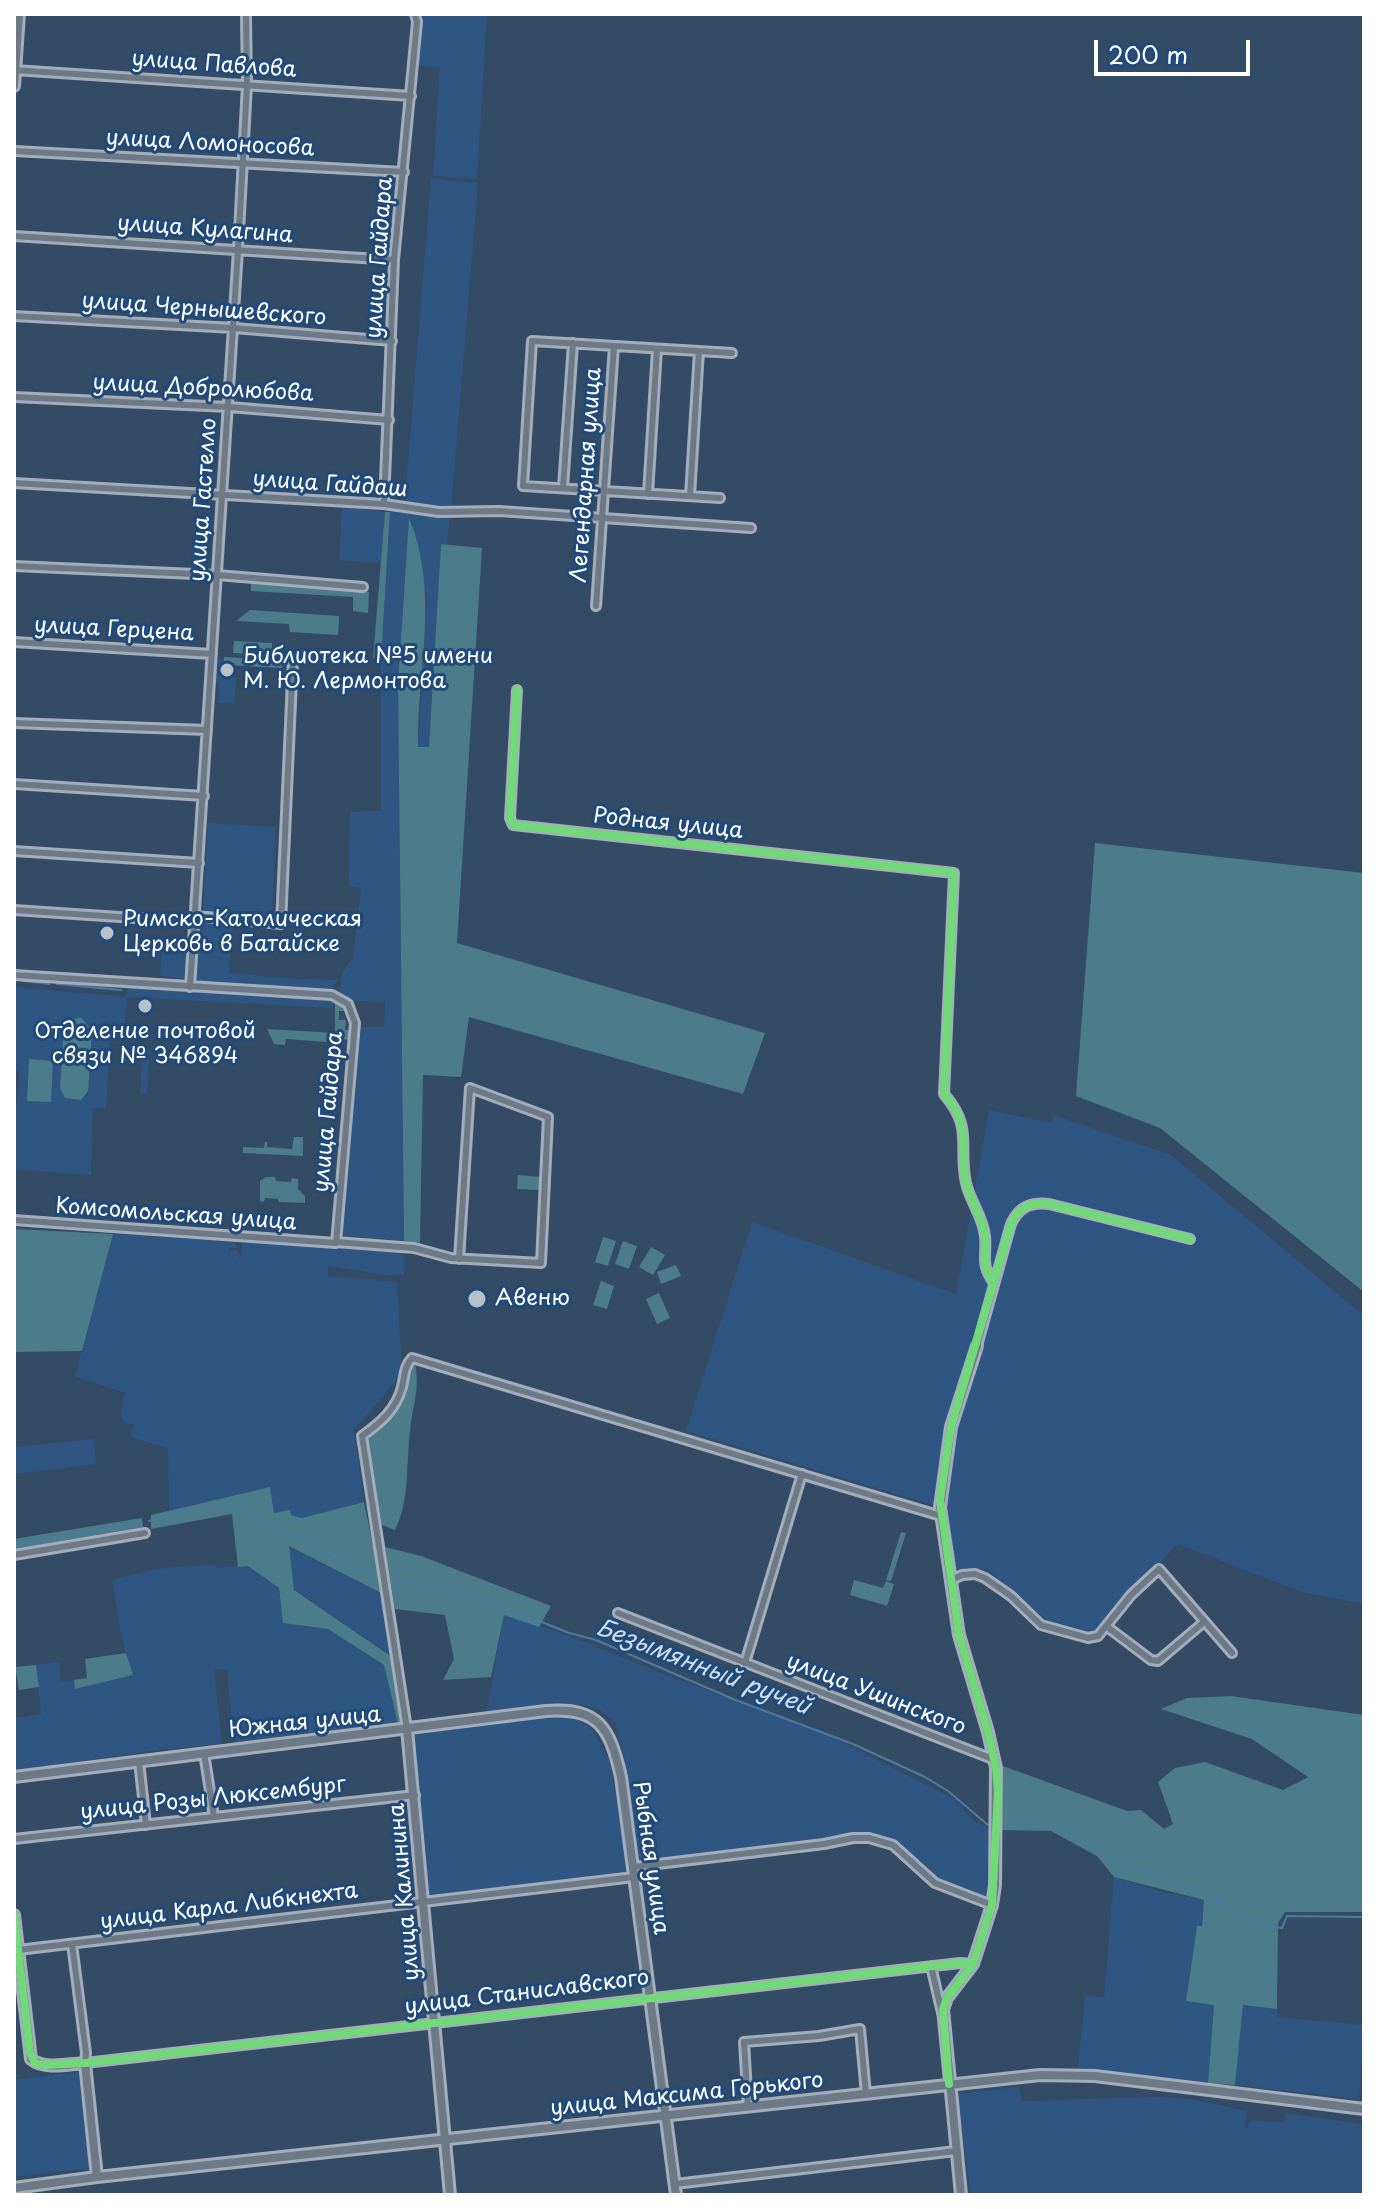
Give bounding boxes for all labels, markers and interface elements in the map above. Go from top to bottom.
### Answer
scale bar [1098,24,1254,74]
text: 200 m [1108,36,1188,72]
street label: улица Павлова [131,46,297,84]
street label: улица Ломоносова [105,125,315,163]
street label: улица Гайдара [361,176,399,340]
street label: улица Кулагина [116,211,294,249]
street label: улица Чернышевского [81,288,327,332]
street label: Легендарная улица [566,367,608,583]
street label: улица Добролюбова [92,370,314,408]
street label: улица Гастелло [185,417,223,583]
street label: улица Гайдаш [252,466,408,504]
street label: улица Герцена [33,613,195,647]
place label: Библиотека №5 имени М. Ю. Лермонтова [243,644,493,696]
marker: Библиотека №5 имени М. Ю. Лермонтова [218,661,236,679]
street label: Родная улица [592,803,744,845]
place label: Римско-Католическая Церковь в Батайске [123,907,362,958]
marker: Римско-Католическая Церковь в Батайске [98,924,116,942]
marker: Отделение почтовой связи № 346894 [136,997,154,1015]
place label: Отделение почтовой связи № 346894 [34,1019,256,1070]
street label: улица Гайдара [309,1030,349,1194]
street label: Комсомольская улица [55,1193,297,1237]
place label: Авеню [495,1286,570,1312]
marker: Авеню [466,1288,488,1310]
water label: Безымянный ручей [592,1614,814,1722]
street label: улица Ушинского [783,1649,969,1741]
street label: Южная улица [228,1702,382,1744]
street label: улица Розы Люксембург [79,1772,347,1826]
street label: Рыбная улица [626,1780,674,1936]
street label: улица Калинина [384,1802,426,1982]
street label: улица Карла Либкнехта [99,1878,359,1936]
street label: улица Станиславского [403,1965,651,2021]
street label: улица Максима Горького [549,2068,825,2122]

